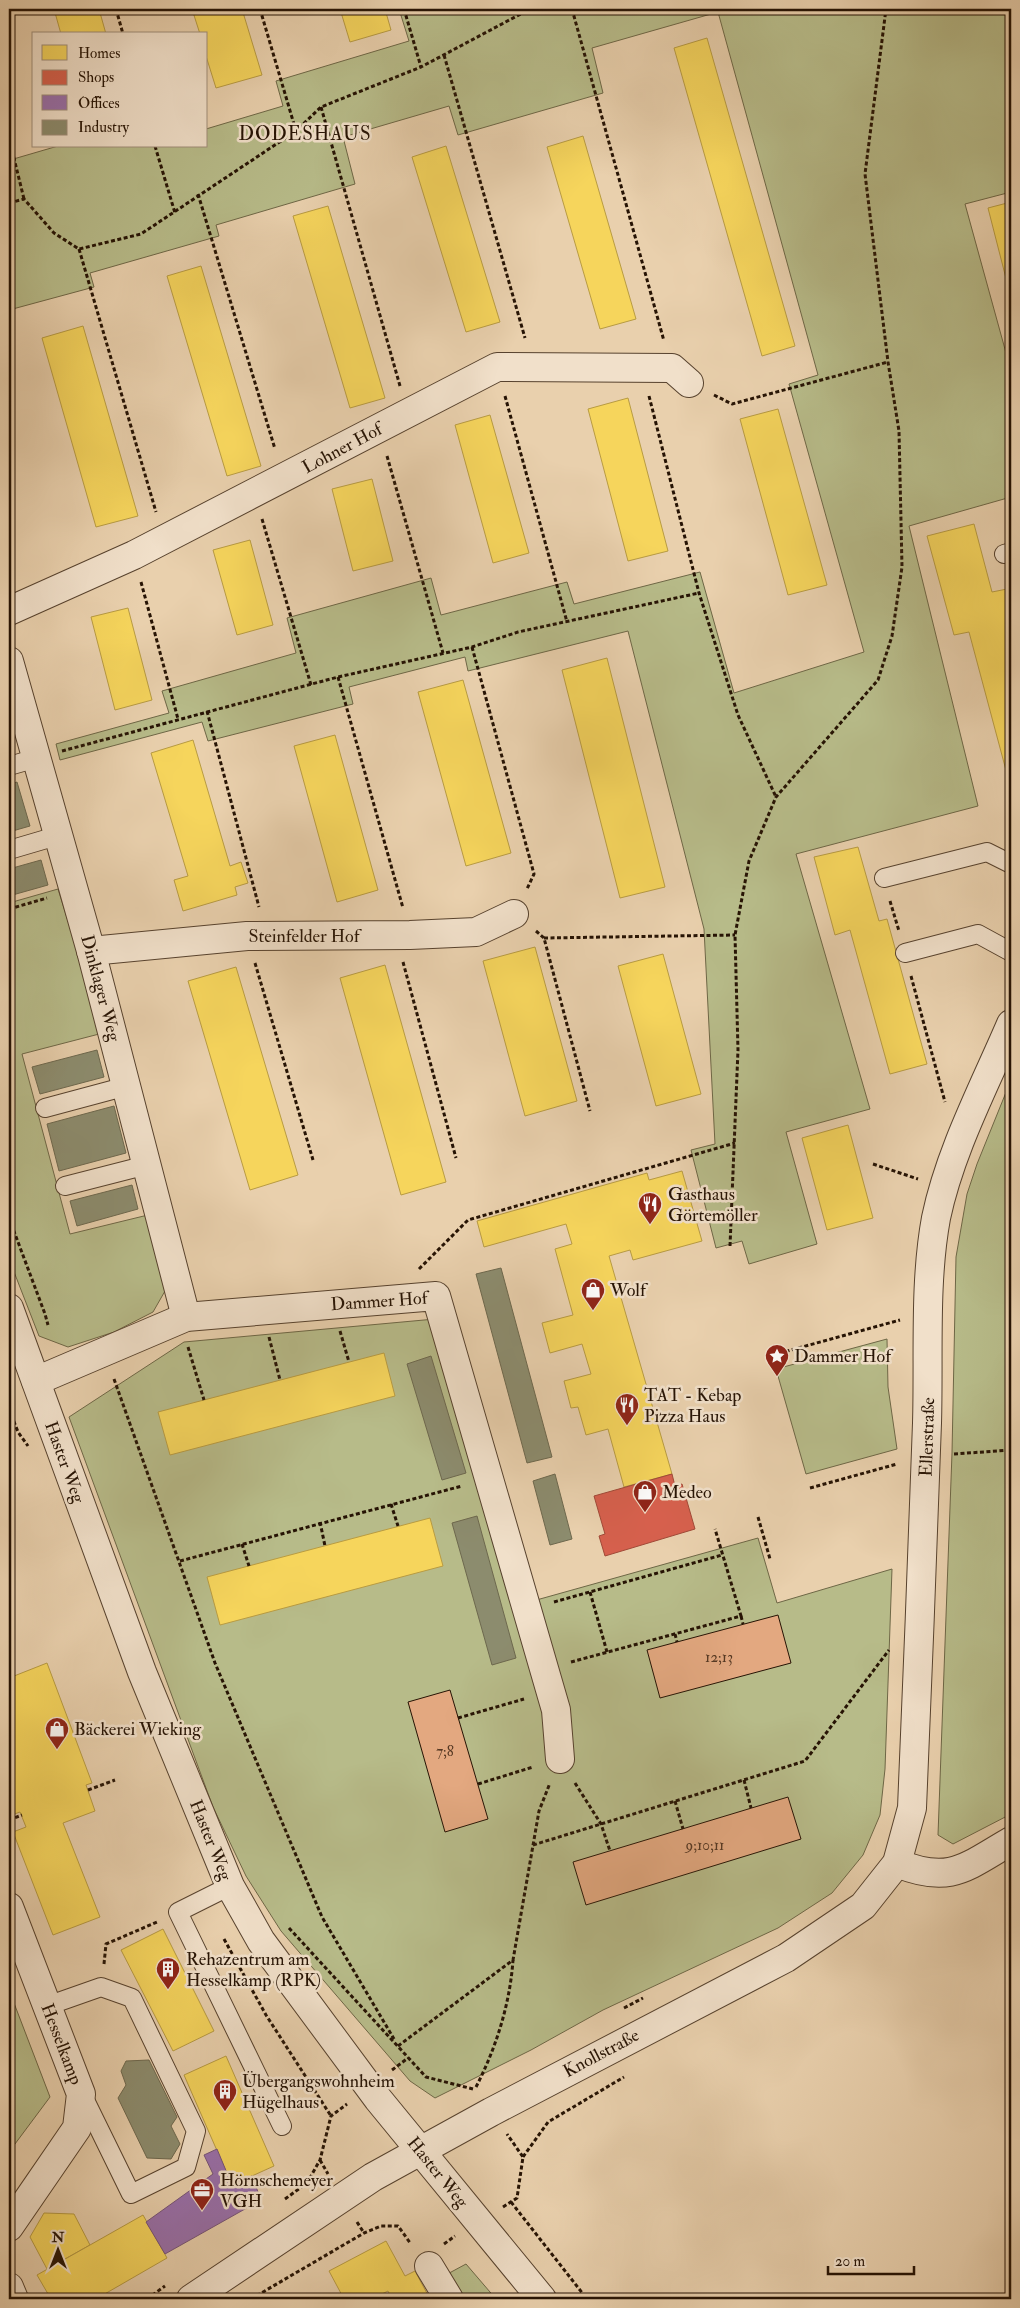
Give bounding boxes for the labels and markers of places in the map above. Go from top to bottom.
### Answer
place label: Gasthaus Görtemöller [668,1183,758,1227]
restaurant icon: Gasthaus Görtemöller [637,1191,663,1225]
shop icon: Wolf [580,1277,606,1311]
place label: Wolf [609,1279,649,1302]
place icon: Dammer Hof [764,1343,790,1377]
place label: Dammer Hof [794,1345,894,1368]
place label: TAT - Kebap Pizza Haus [644,1384,741,1428]
restaurant icon: TAT - Kebap Pizza Haus [614,1392,640,1426]
shop icon: Medeo [632,1479,658,1513]
place label: Medeo [662,1481,712,1504]
shop icon: Bäckerei Wieking [44,1716,70,1750]
place label: Bäckerei Wieking [74,1718,202,1741]
place label: Rehazentrum am Hesselkamp (RPK) [186,1948,321,1992]
building icon: Rehazentrum am Hesselkamp (RPK) [155,1956,181,1990]
place label: Übergangswohnheim Hügelhaus [242,2070,395,2114]
building icon: Übergangswohnheim Hügelhaus [212,2078,238,2112]
place label: Hörnschemeyer VGH [220,2169,333,2213]
office icon: Hörnschemeyer VGH [189,2177,215,2211]

